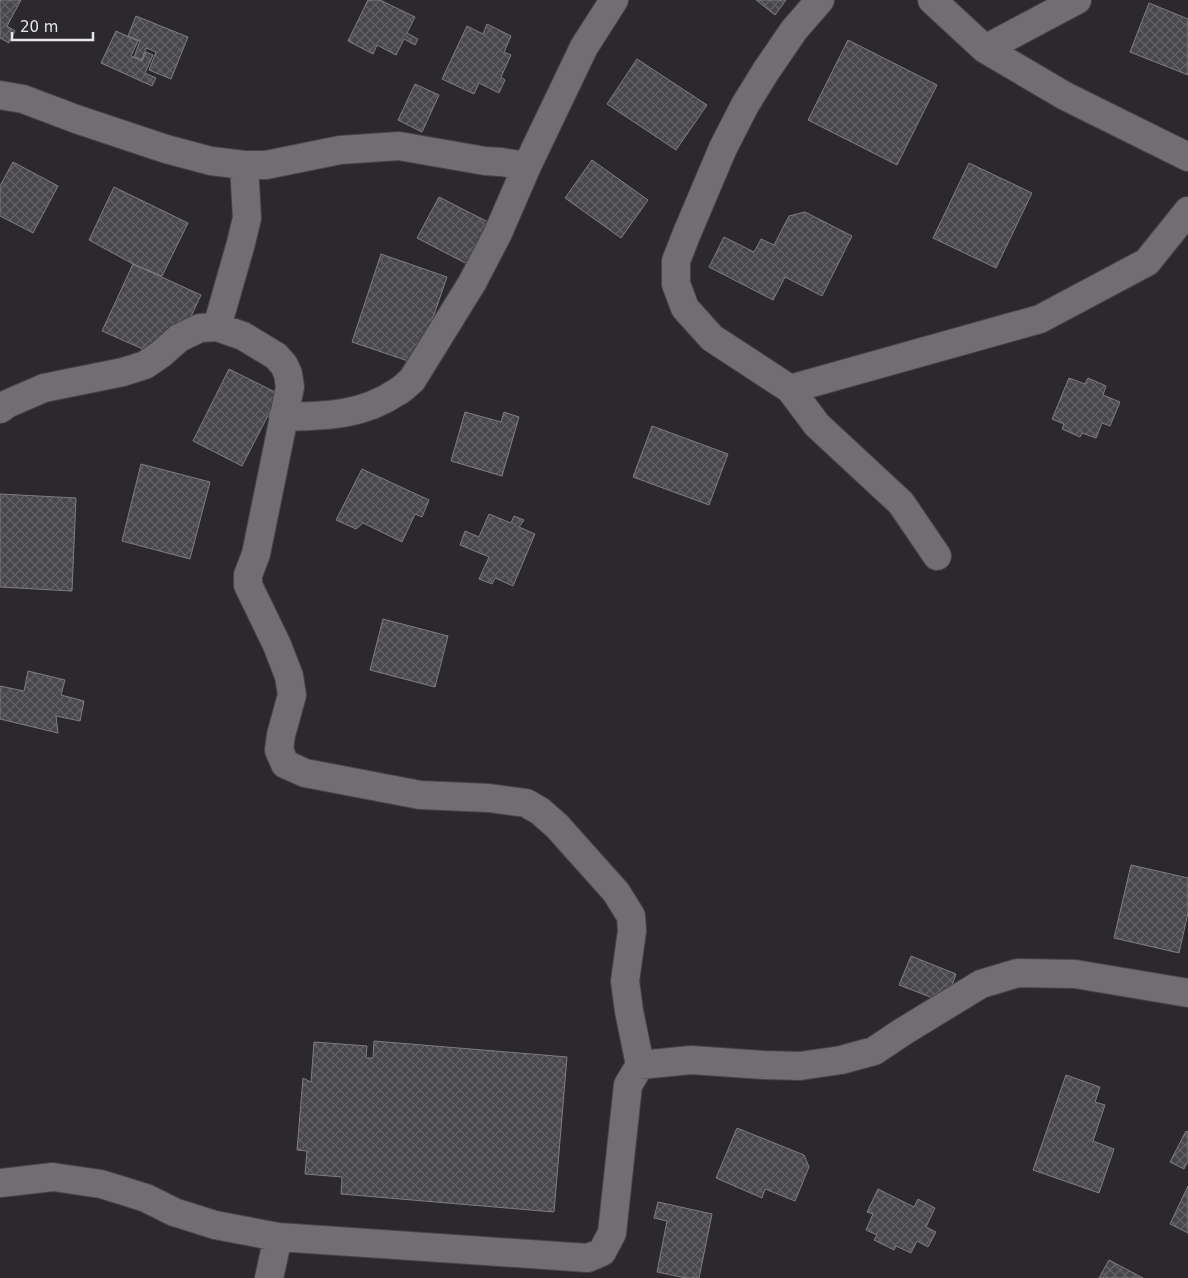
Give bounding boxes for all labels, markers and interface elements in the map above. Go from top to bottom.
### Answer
scale bar [12,10,94,42]
text: 20 m [20,18,58,36]

